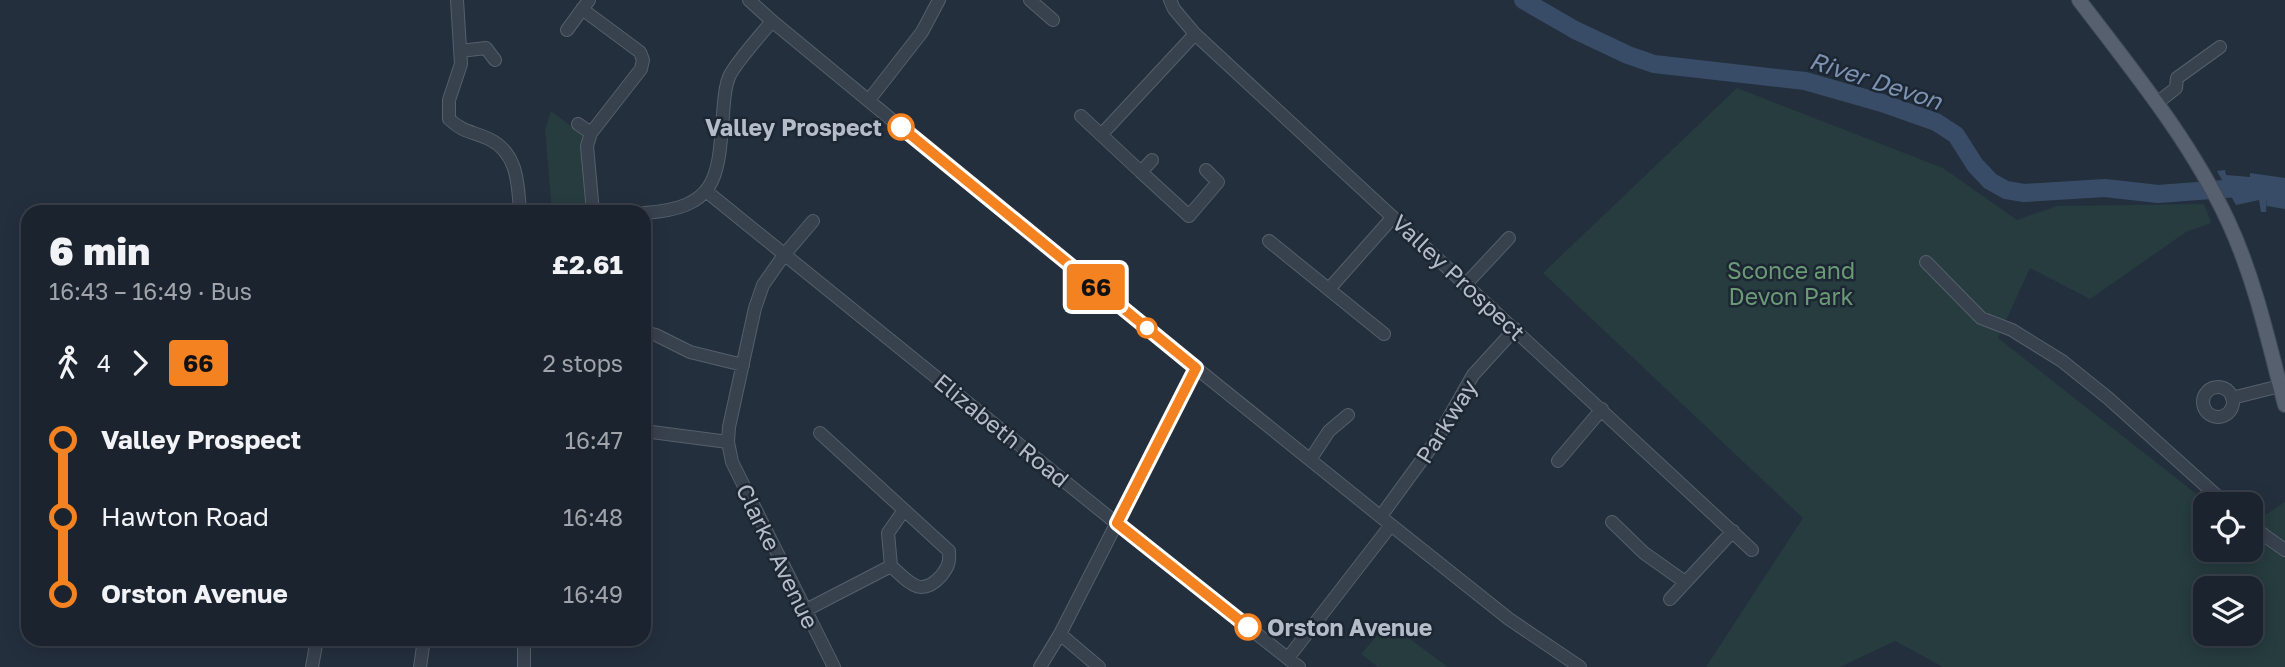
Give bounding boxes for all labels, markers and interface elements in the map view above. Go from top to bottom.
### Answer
water label: River Devon [1806,45,1947,115]
place label: Valley Prospect [705,113,882,141]
marker: Valley Prospect [888,114,914,140]
street label: Valley Prospect [1387,208,1531,346]
text: 6 min [49,228,150,273]
text: £2.61 [552,249,623,280]
park label: Sconce and Devon Park [1727,256,1855,310]
line badge: 66 [1064,264,1128,310]
text: 66 [1081,272,1111,301]
text: 16:43 – 16:49 · Bus [49,277,252,305]
unlabelled marker [1137,318,1157,338]
icon: walk [49,344,87,382]
icon: forward [121,344,159,382]
text: 66 [183,348,214,377]
text: 4 [97,349,111,377]
text: 2 stops [542,349,623,377]
street label: Elizabeth Road [929,367,1075,493]
street label: Parkway [1409,374,1483,468]
text: Valley Prospect [101,424,301,455]
text: 16:47 [565,426,623,454]
street label: Clarke Avenue [731,479,825,633]
map controls [2193,492,2263,646]
button: locate [2193,492,2263,562]
text: Hawton Road [101,501,269,532]
text: 16:48 [563,503,623,531]
button: layers [2193,576,2263,646]
text: Orston Avenue [101,578,288,609]
text: 16:49 [563,580,623,608]
place label: Orston Avenue [1267,613,1432,641]
marker: Orston Avenue [1235,614,1261,640]

